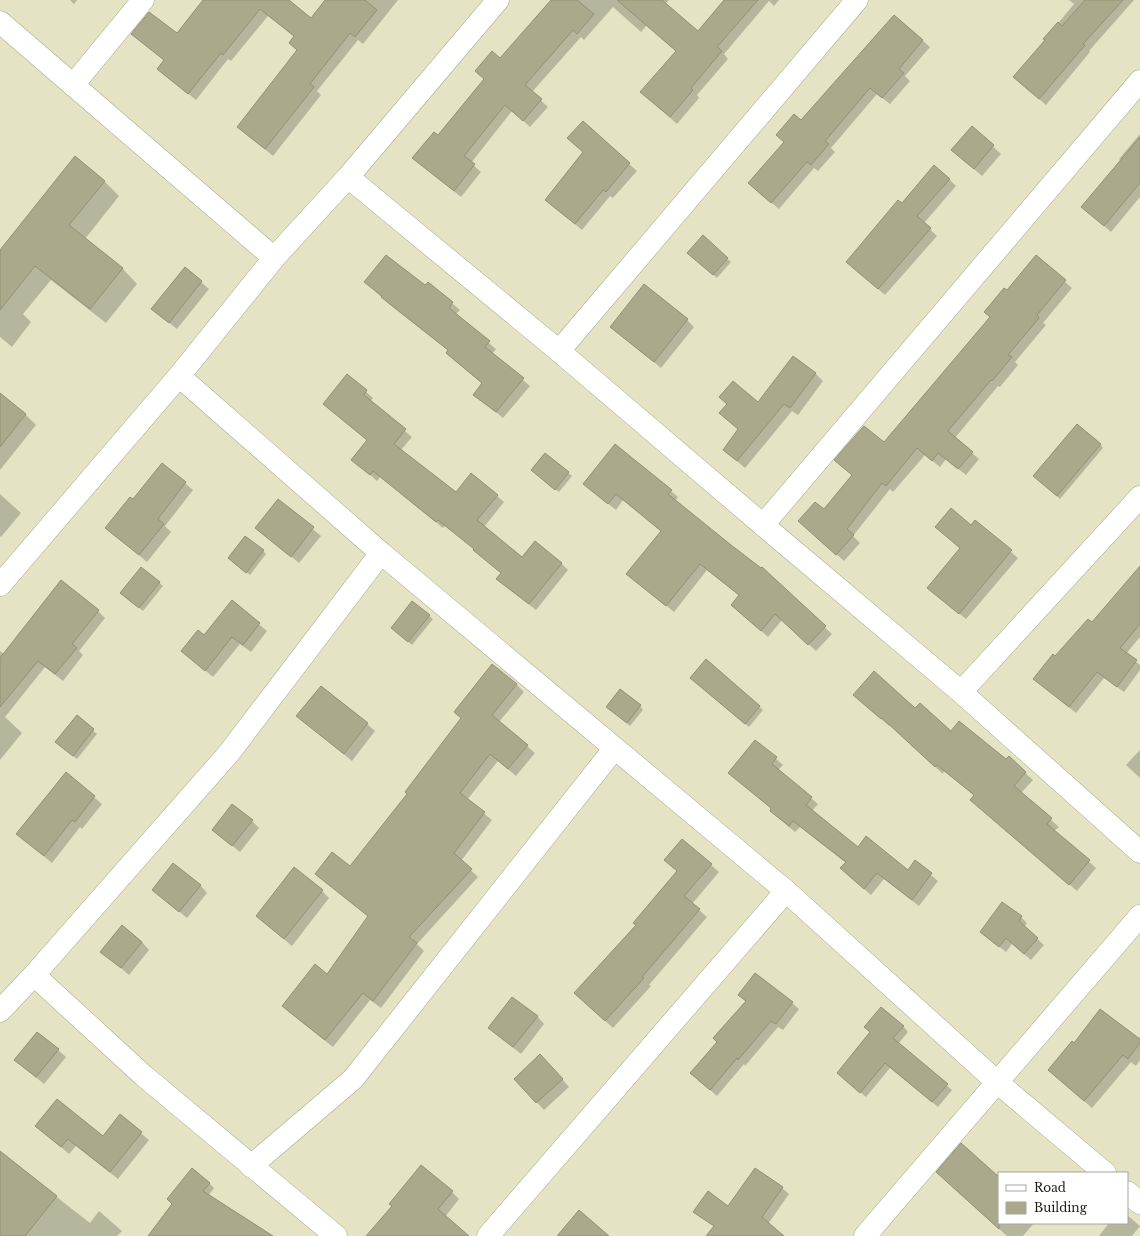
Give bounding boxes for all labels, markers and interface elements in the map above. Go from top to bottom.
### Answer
legend [998,1172,1128,1224]
text: Road [1034,1180,1066,1195]
text: Building [1034,1200,1088,1215]

